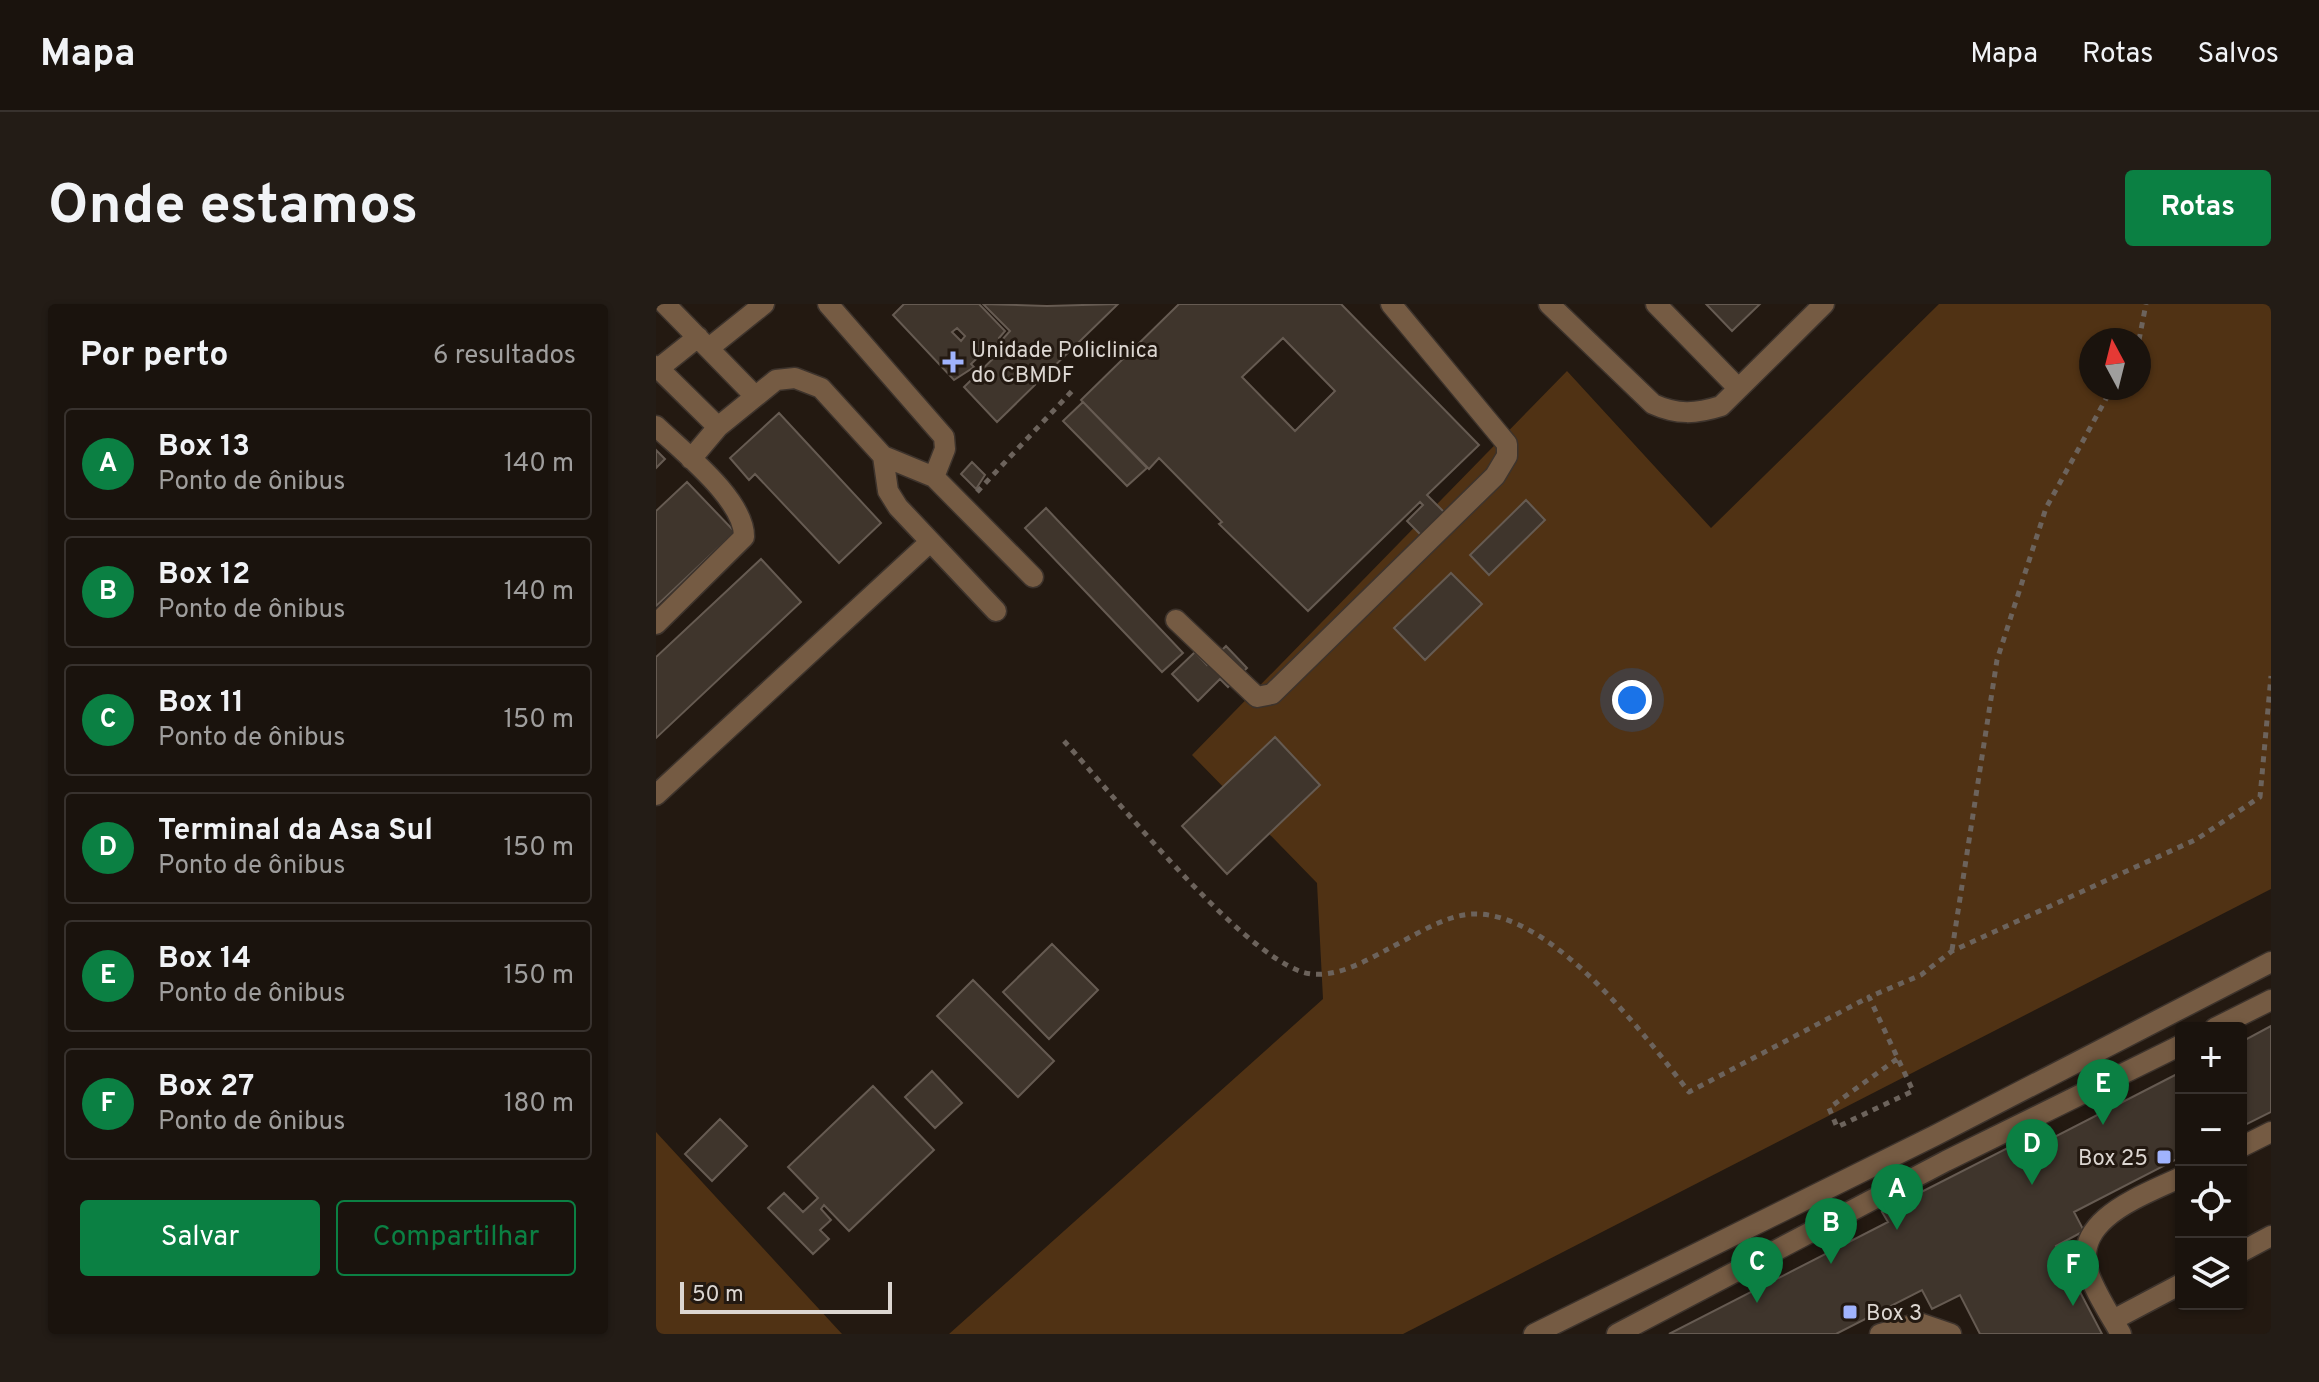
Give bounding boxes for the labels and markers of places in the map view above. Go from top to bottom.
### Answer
place label: Unidade Policlinica do CBMDF [971,338,1158,390]
marker: Unidade Policlinica do CBMDF [942,351,964,373]
pin: E [2077,1059,2129,1125]
pin: D [2006,1119,2058,1185]
place label: Box 25 [2078,1146,2148,1173]
marker: Box 25 [2155,1148,2173,1166]
pin: A [1871,1164,1923,1230]
pin: B [1805,1198,1857,1264]
pin: C [1731,1237,1783,1303]
pin: F [2047,1240,2099,1306]
place label: Box 3 [1866,1301,1922,1328]
marker: Box 3 [1841,1303,1859,1321]

